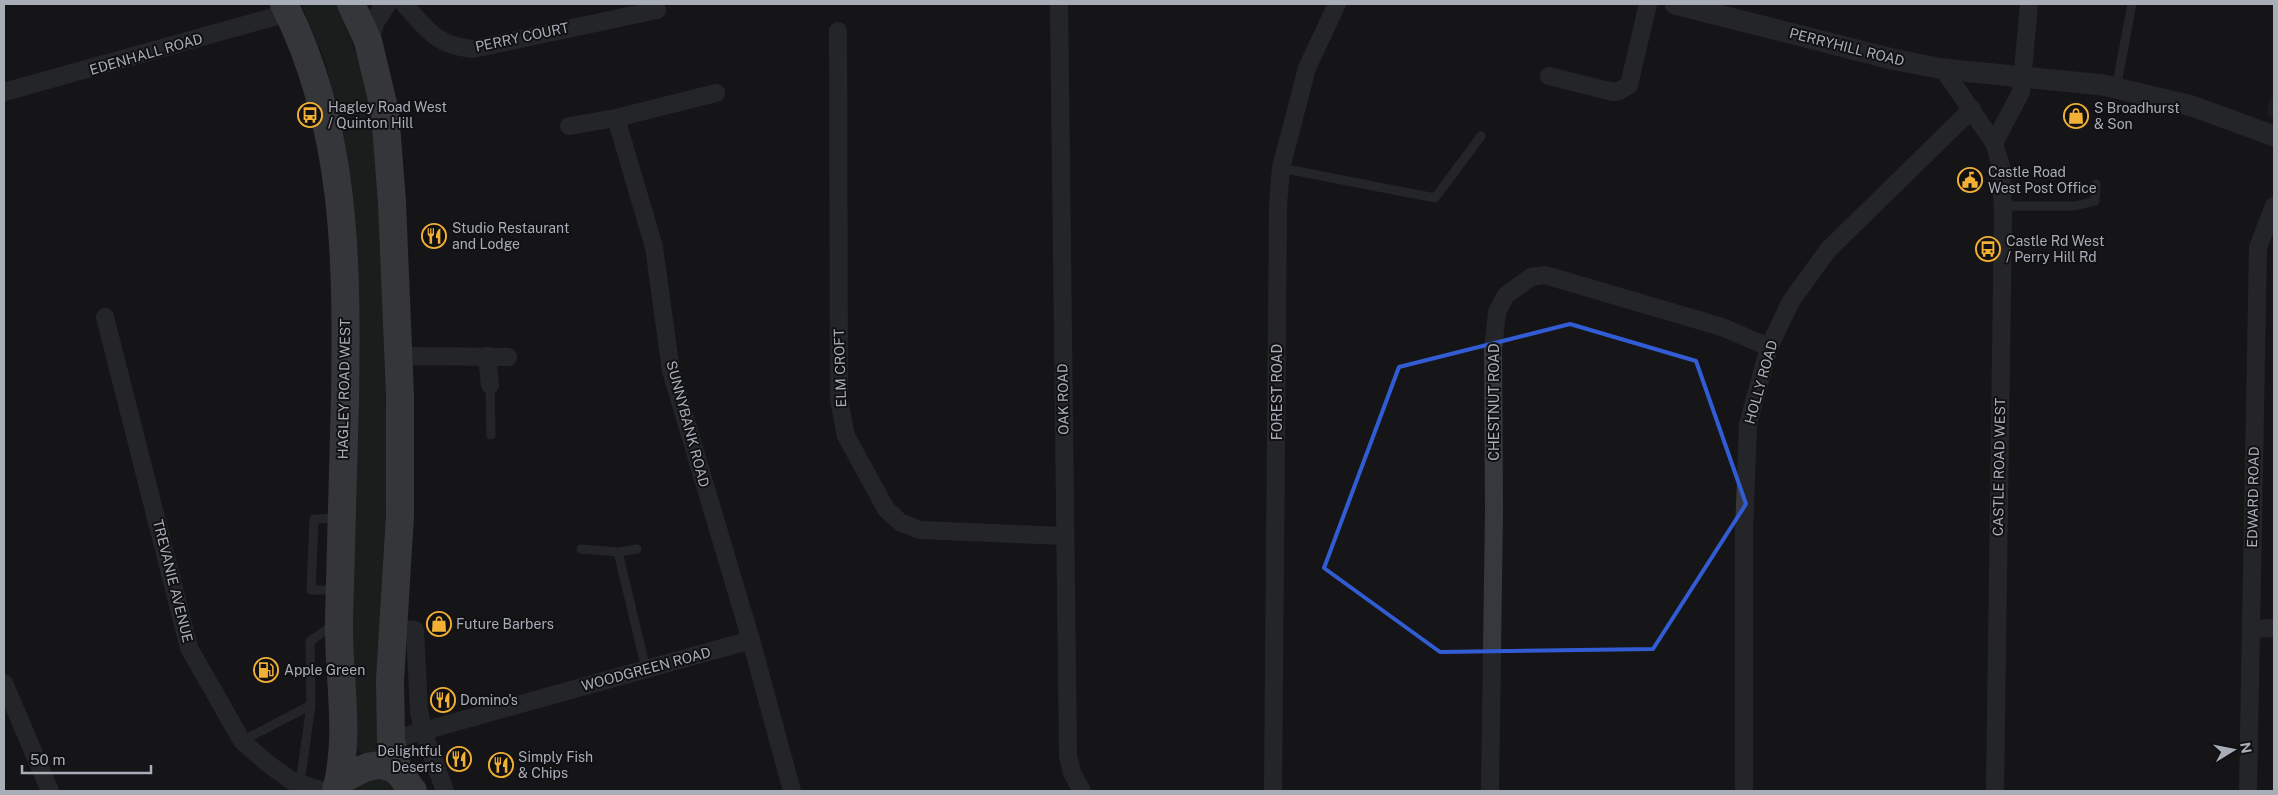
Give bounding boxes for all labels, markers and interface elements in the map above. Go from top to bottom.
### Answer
street label: PERRY COURT [474,19,570,55]
street label: PERRYHILL ROAD [1788,25,1906,69]
street label: EDENHALL ROAD [88,30,204,78]
place label: Hagley Road West / Quinton Hill [328,99,447,131]
place label: S Broadhurst & Son [2094,100,2180,132]
bus stop icon: Hagley Road West / Quinton Hill [297,102,323,128]
shop icon: S Broadhurst & Son [2063,103,2089,129]
place label: Castle Road West Post Office [1988,164,2097,196]
public building icon: Castle Road West Post Office [1957,167,1983,193]
place label: Studio Restaurant and Lodge [452,220,569,252]
restaurant icon: Studio Restaurant and Lodge [421,223,447,249]
place label: Castle Rd West / Perry Hill Rd [2006,233,2104,265]
bus stop icon: Castle Rd West / Perry Hill Rd [1975,236,2001,262]
street label: HAGLEY ROAD WEST [335,319,353,459]
street label: ELM CROFT [831,328,849,408]
street label: HOLLY ROAD [1741,338,1781,426]
street label: CHESTNUT ROAD [1486,343,1502,461]
street label: FOREST ROAD [1269,344,1285,440]
street label: SUNNYBANK ROAD [663,359,713,489]
street label: OAK ROAD [1054,363,1072,435]
street label: CASTLE ROAD WEST [1990,398,2008,536]
street label: EDWARD ROAD [2244,446,2262,548]
street label: TREVANIE AVENUE [150,518,196,644]
shop icon: Future Barbers [426,611,452,637]
place label: Future Barbers [456,616,554,632]
street label: WOODGREEN ROAD [580,644,712,694]
fuel station icon: Apple Green [253,657,279,683]
place label: Apple Green [284,662,365,678]
restaurant icon: Domino's [430,687,456,713]
place label: Domino's [460,692,518,708]
north arrow [2208,725,2258,775]
text: N [2237,741,2255,755]
scale bar [22,742,151,774]
place label: Delightful Deserts [377,743,442,775]
restaurant icon: Delightful Deserts [446,746,472,772]
place label: Simply Fish & Chips [518,749,593,781]
text: 50 m [30,751,65,768]
restaurant icon: Simply Fish & Chips [488,752,514,778]

